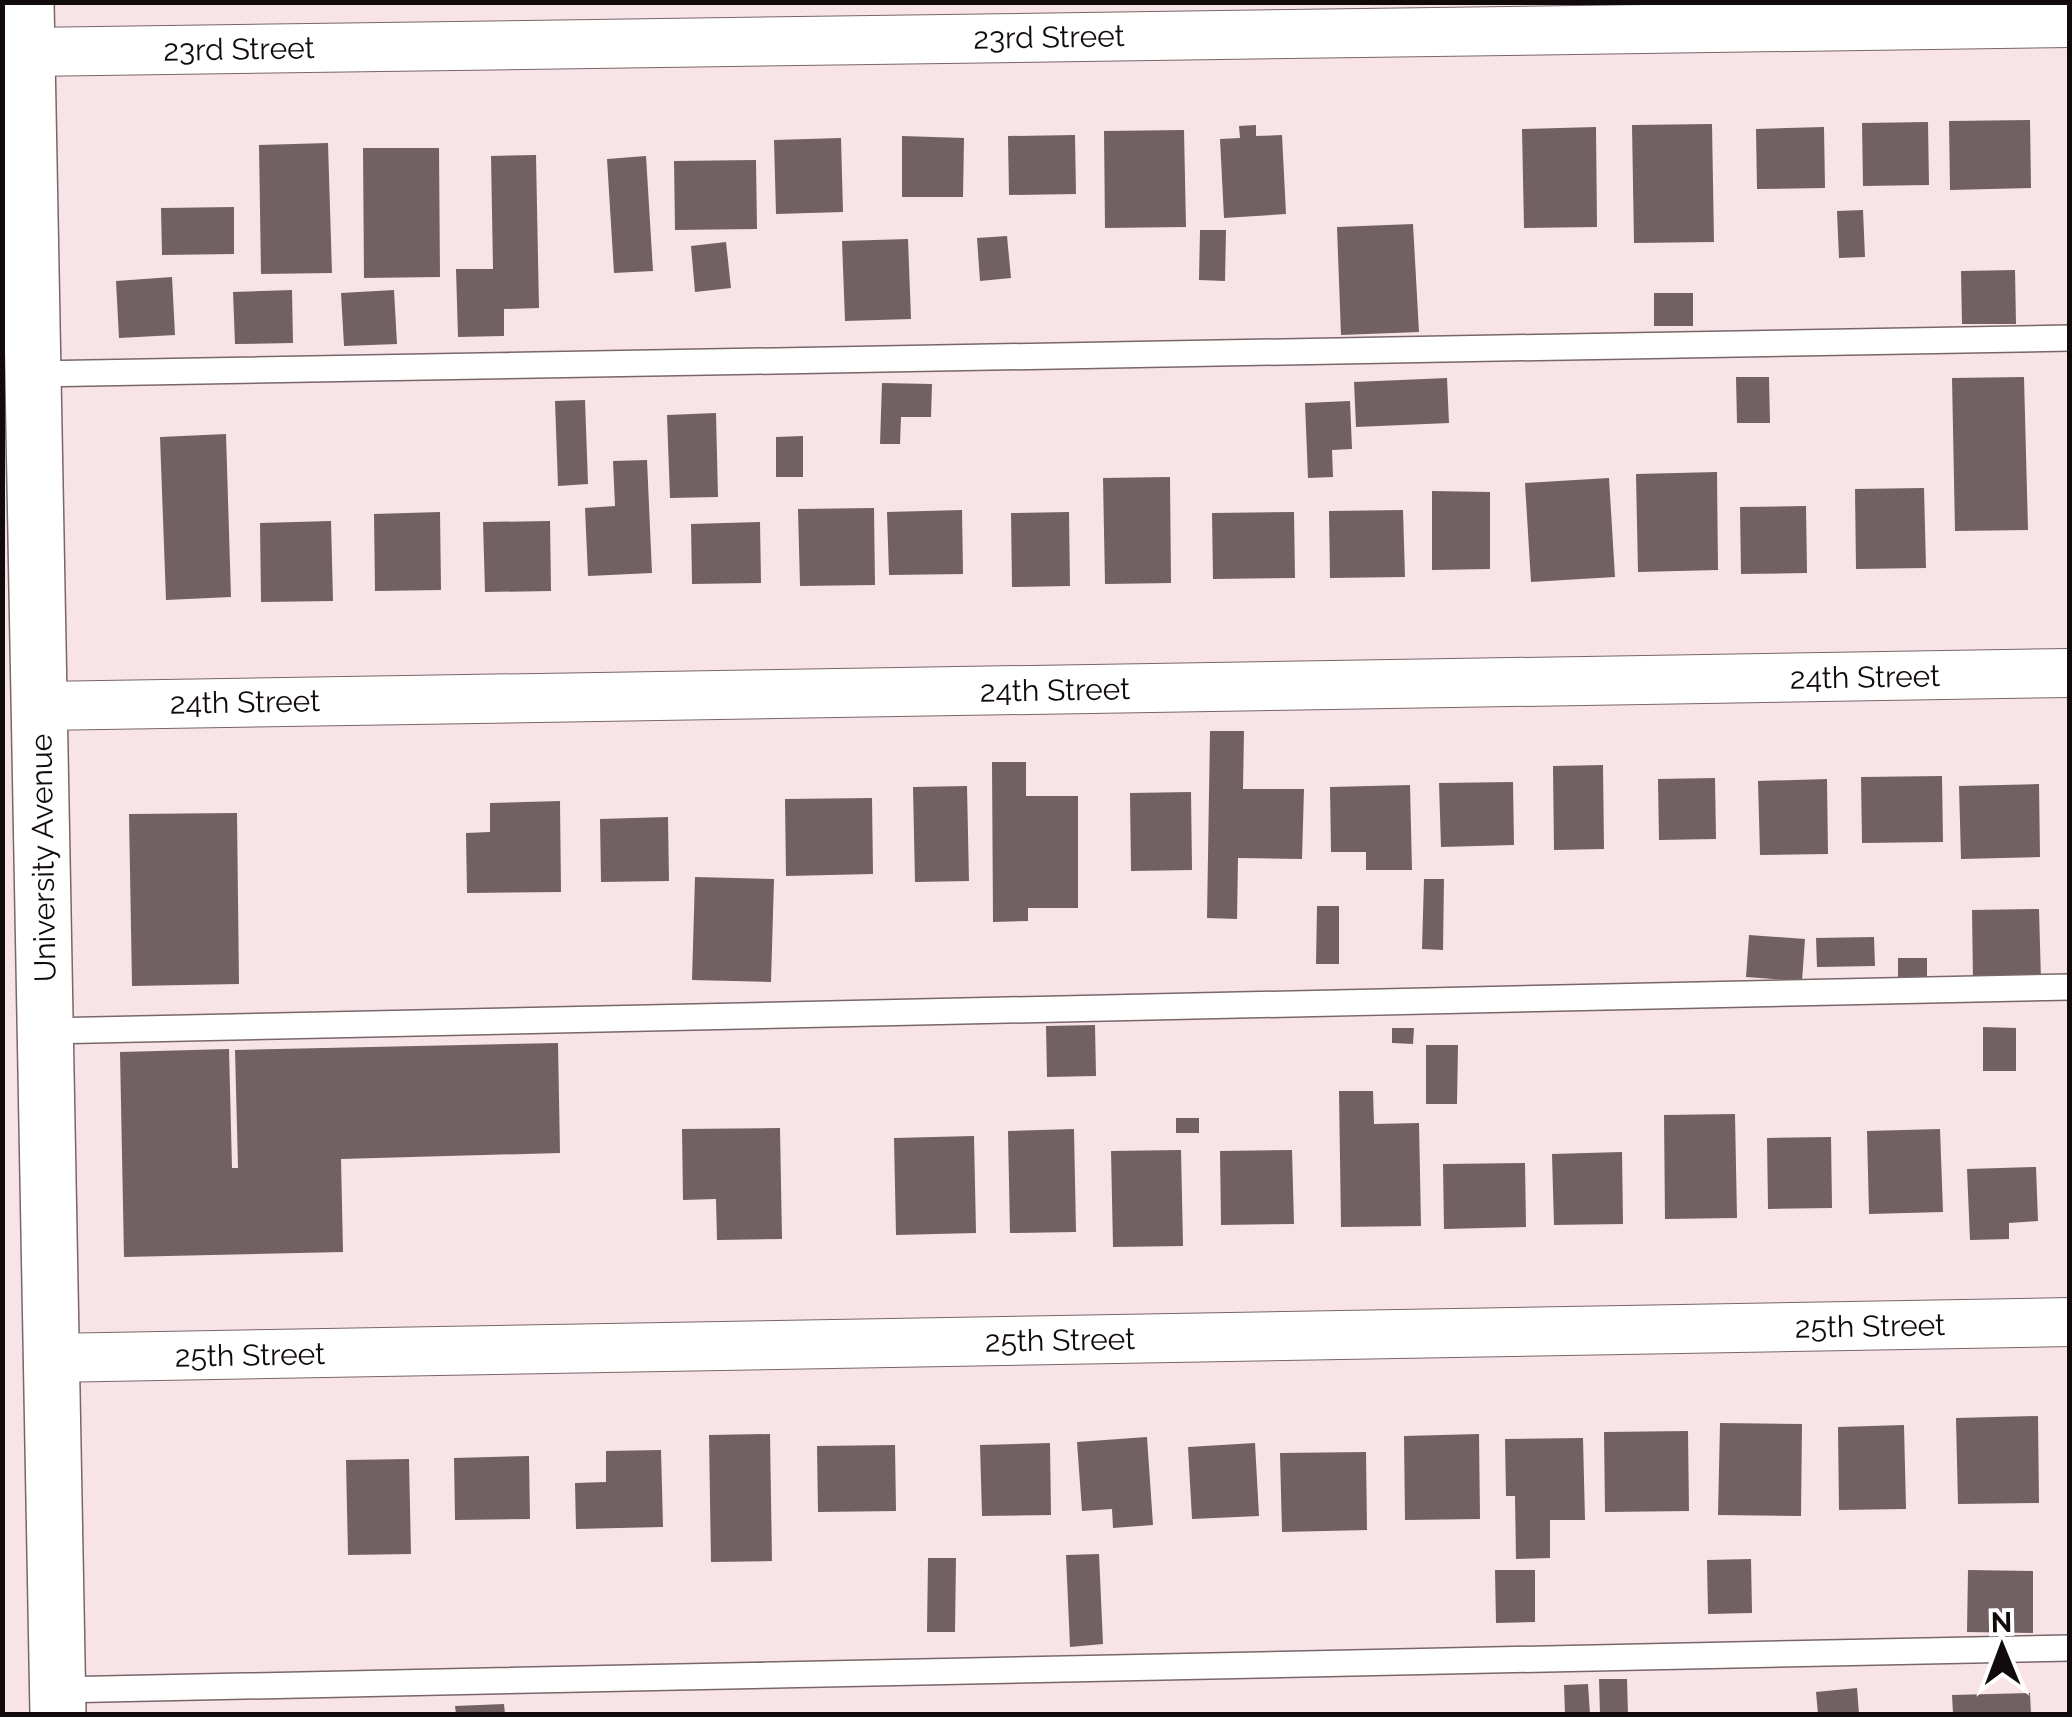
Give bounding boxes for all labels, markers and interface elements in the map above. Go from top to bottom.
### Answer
street label: 23rd Street [973,18,1125,56]
street label: 23rd Street [163,30,315,68]
street label: 24th Street [1790,658,1940,696]
street label: 24th Street [980,671,1130,709]
street label: 24th Street [170,683,320,721]
street label: University Avenue [23,733,63,983]
street label: 25th Street [1795,1307,1945,1345]
street label: 25th Street [985,1321,1135,1359]
street label: 25th Street [175,1336,325,1374]
north arrow [1952,1597,2052,1697]
text: N [1991,1606,2013,1639]

